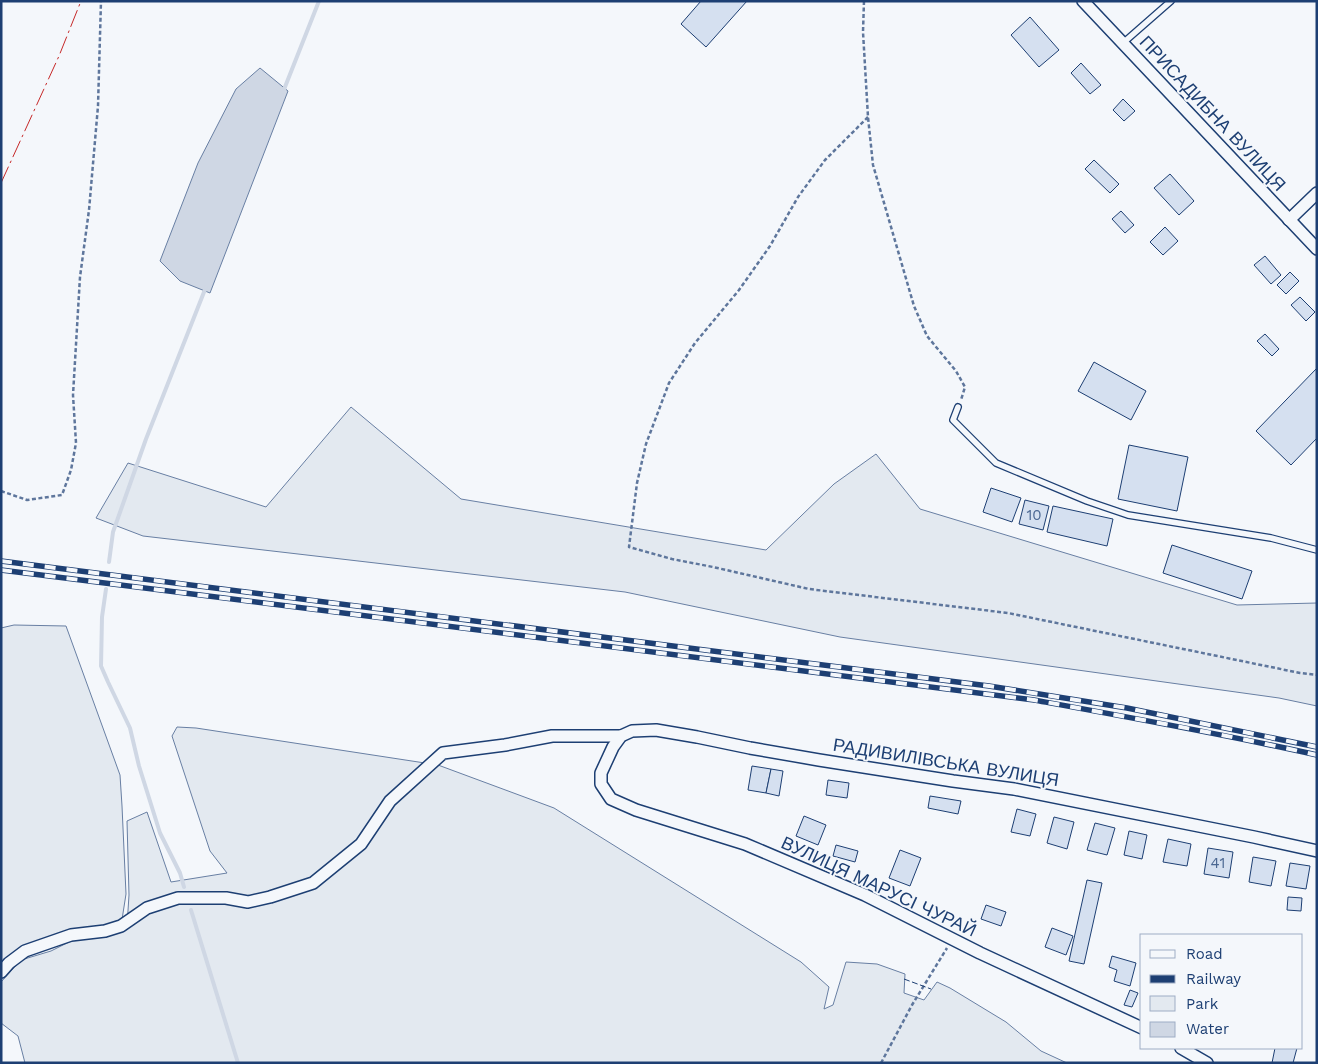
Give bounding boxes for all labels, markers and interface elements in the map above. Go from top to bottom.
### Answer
street label: ПРИСАДИБНА ВУЛИЦЯ [1136,31,1290,195]
house number: 10 [1026,506,1042,524]
street label: РАДИВИЛІВСЬКА ВУЛИЦЯ [832,734,1060,790]
street label: ВУЛИЦЯ МАРУСІ ЧУРАЙ [778,832,980,940]
house number: 41 [1211,854,1225,872]
legend [1140,934,1303,1049]
text: Road [1186,945,1223,963]
text: Railway [1186,970,1241,988]
text: Park [1186,995,1219,1013]
text: Water [1186,1020,1229,1038]

